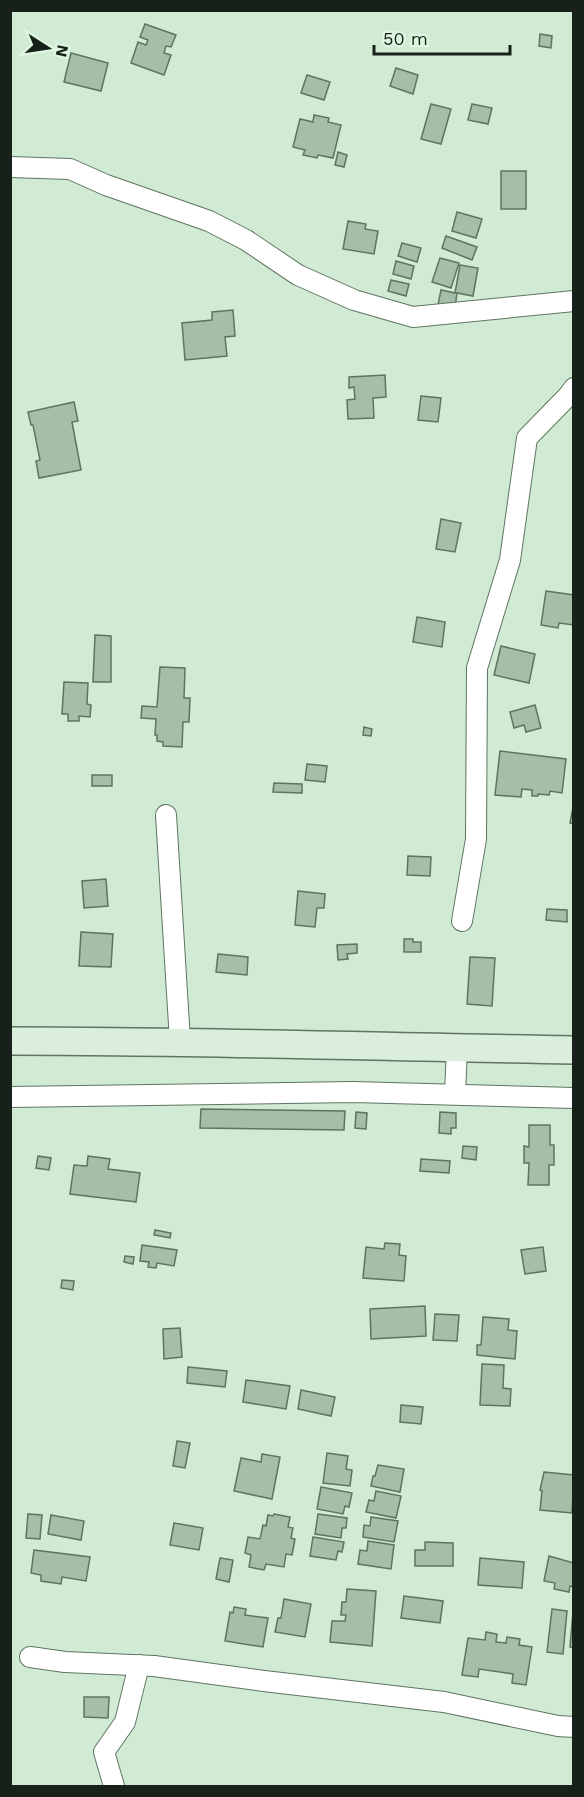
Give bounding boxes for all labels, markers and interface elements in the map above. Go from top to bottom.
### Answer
north arrow [18,18,78,78]
scale bar [374,18,510,56]
text: 50 m [383,28,428,49]
text: N [52,43,73,59]

